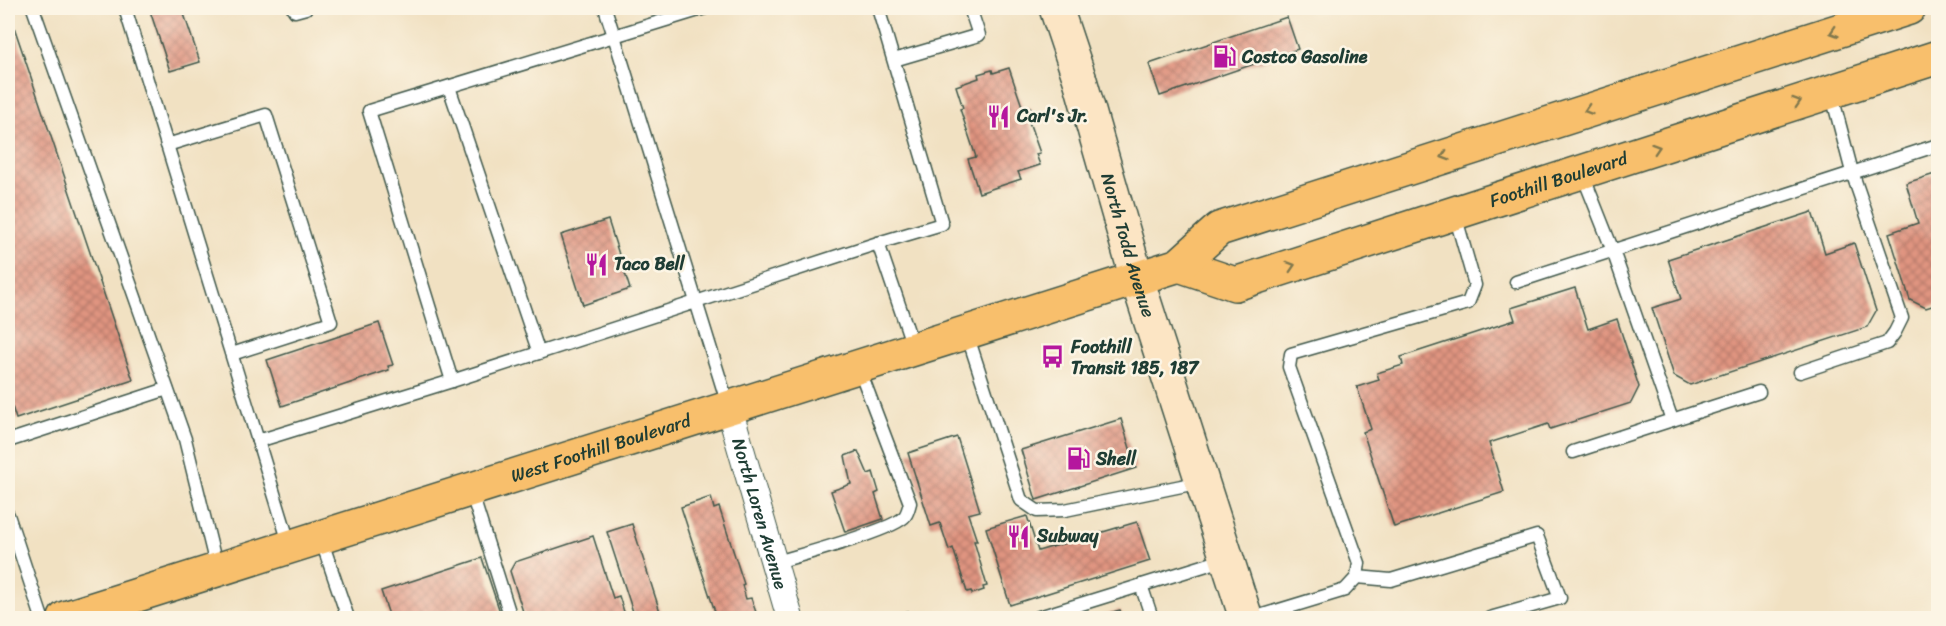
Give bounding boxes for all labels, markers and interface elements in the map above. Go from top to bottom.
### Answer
one-way arrow [1829,25,1840,37]
place label: Costco Gasoline [1241,41,1368,73]
fuel station icon: Costco Gasoline [1211,44,1237,70]
one-way arrow [1791,97,1802,110]
place label: Carl's Jr. [1016,100,1088,132]
restaurant icon: Carl's Jr. [986,103,1012,129]
one-way arrow [1583,103,1594,116]
street label: Foothill Boulevard [1485,142,1633,217]
one-way arrow [1650,143,1661,155]
one-way arrow [1440,149,1451,162]
street label: North Todd Avenue [1091,169,1164,322]
place label: Taco Bell [614,248,686,280]
restaurant icon: Taco Bell [583,251,609,277]
one-way arrow [1285,261,1296,273]
place label: Foothill Transit 185, 187 [1070,331,1200,384]
bus stop icon: Foothill Transit 185, 187 [1040,344,1066,370]
street label: West Foothill Boulevard [507,404,696,492]
street label: North Loren Avenue [722,434,797,594]
place label: Shell [1095,443,1137,475]
fuel station icon: Shell [1065,446,1091,472]
place label: Subway [1036,520,1099,552]
restaurant icon: Subway [1006,523,1032,549]

